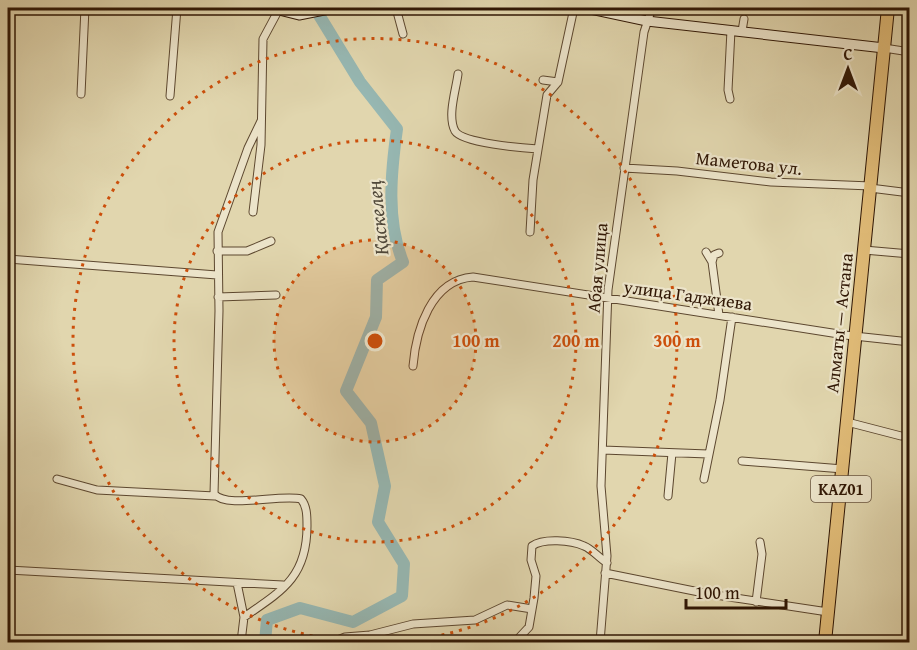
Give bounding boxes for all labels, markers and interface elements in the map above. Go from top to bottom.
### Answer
north arrow [818,39,878,99]
text: С [843,42,853,66]
street label: Маметова ул. [695,144,803,182]
water label: Қаскелең [359,179,395,257]
street label: Абая улица [580,221,614,314]
street label: Алматы — Астана [818,251,860,394]
street label: улица Гаджиева [621,272,754,317]
text: 100 m [452,327,500,354]
text: 200 m [552,327,600,354]
text: 300 m [653,327,701,354]
centre of rings [365,331,385,351]
road number: KАZ01 [811,476,871,502]
scale bar [686,572,786,610]
text: 100 m [695,579,740,606]

